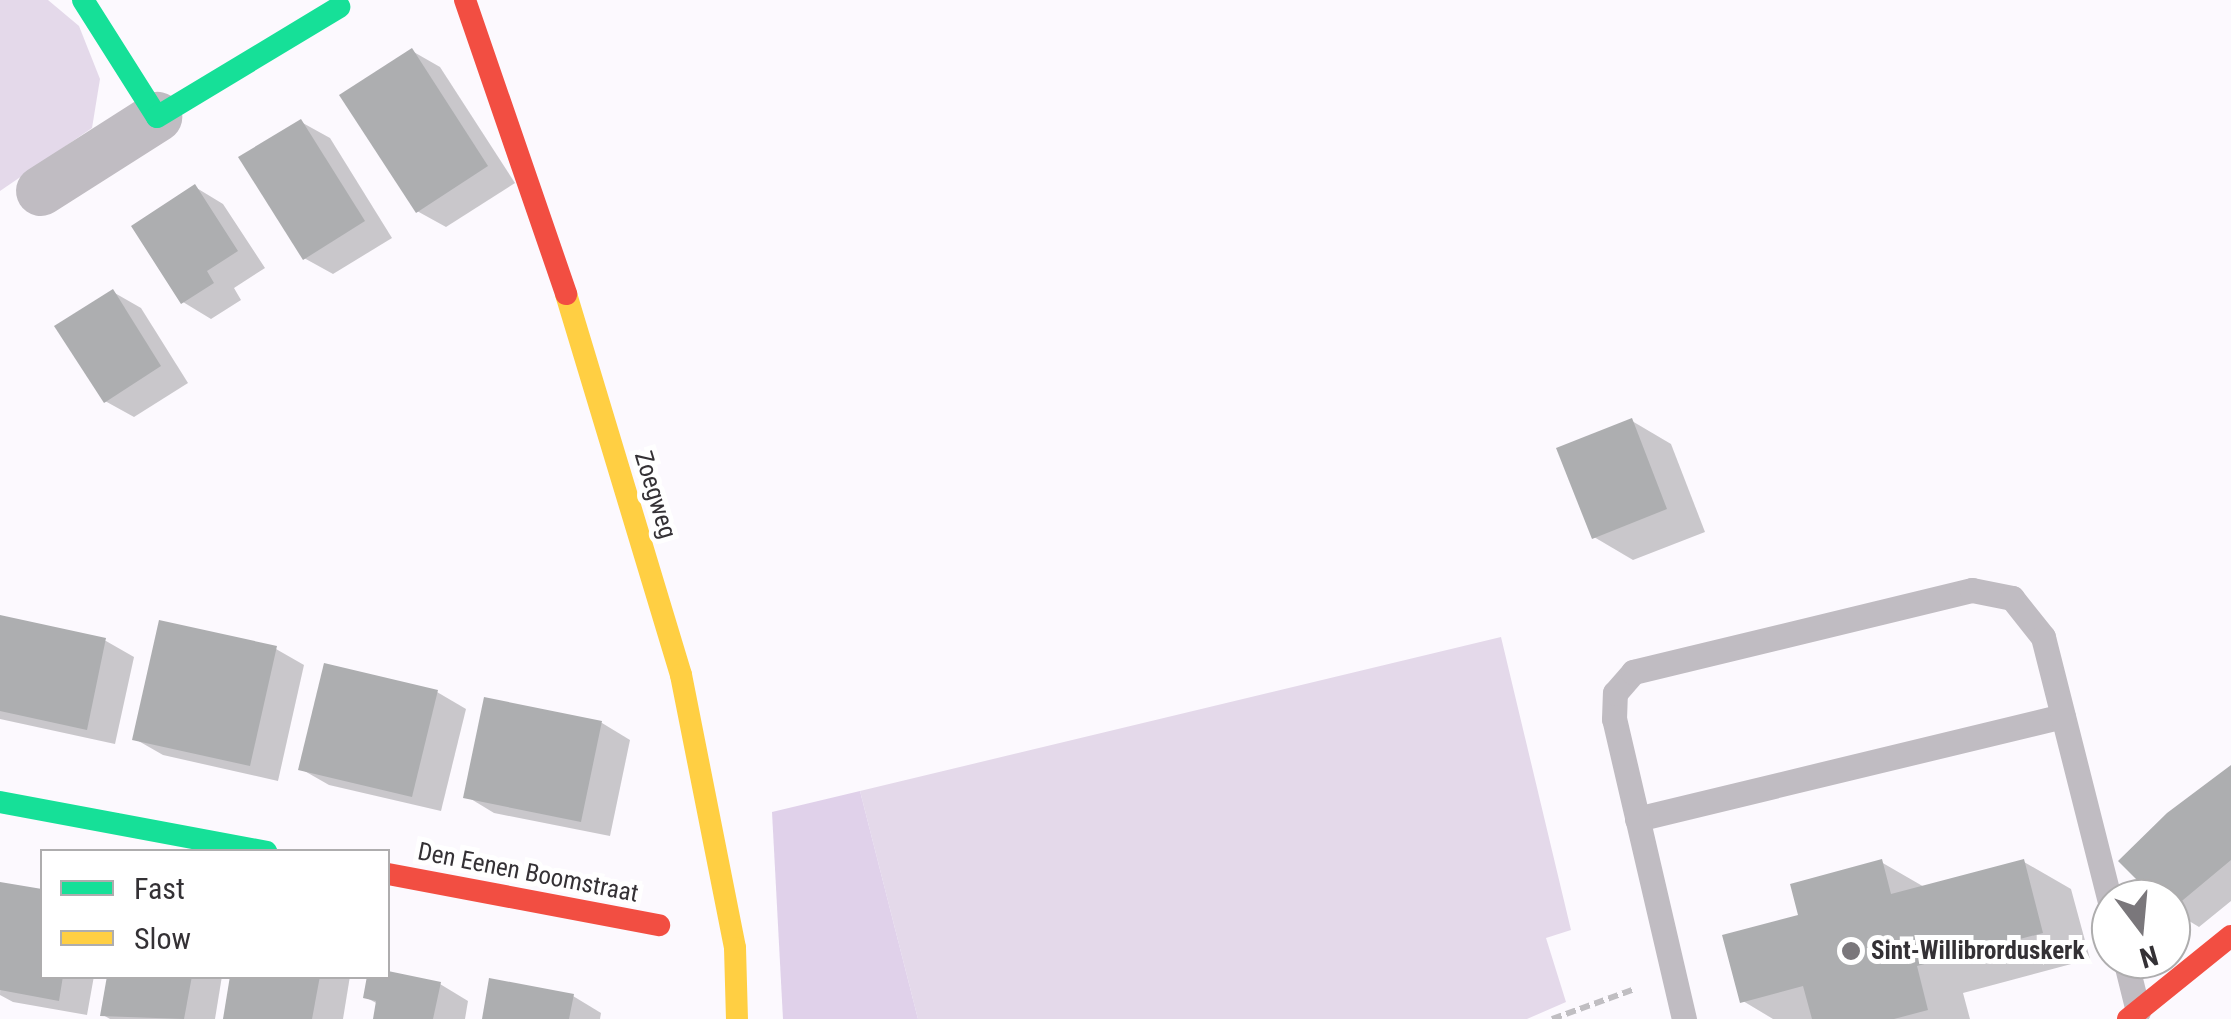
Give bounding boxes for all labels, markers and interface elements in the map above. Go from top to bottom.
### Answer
street label: Zoegweg [628,448,682,542]
street label: Den Eenen Boomstraat [415,837,641,909]
legend [40,849,390,979]
text: Fast [134,871,185,906]
north arrow [2091,879,2191,979]
text: Slow [134,921,191,956]
place label: Sint-Willibrorduskerk [1871,936,2084,966]
text: N [2136,938,2162,975]
marker: Sint-Willibrorduskerk [1840,940,1862,962]

